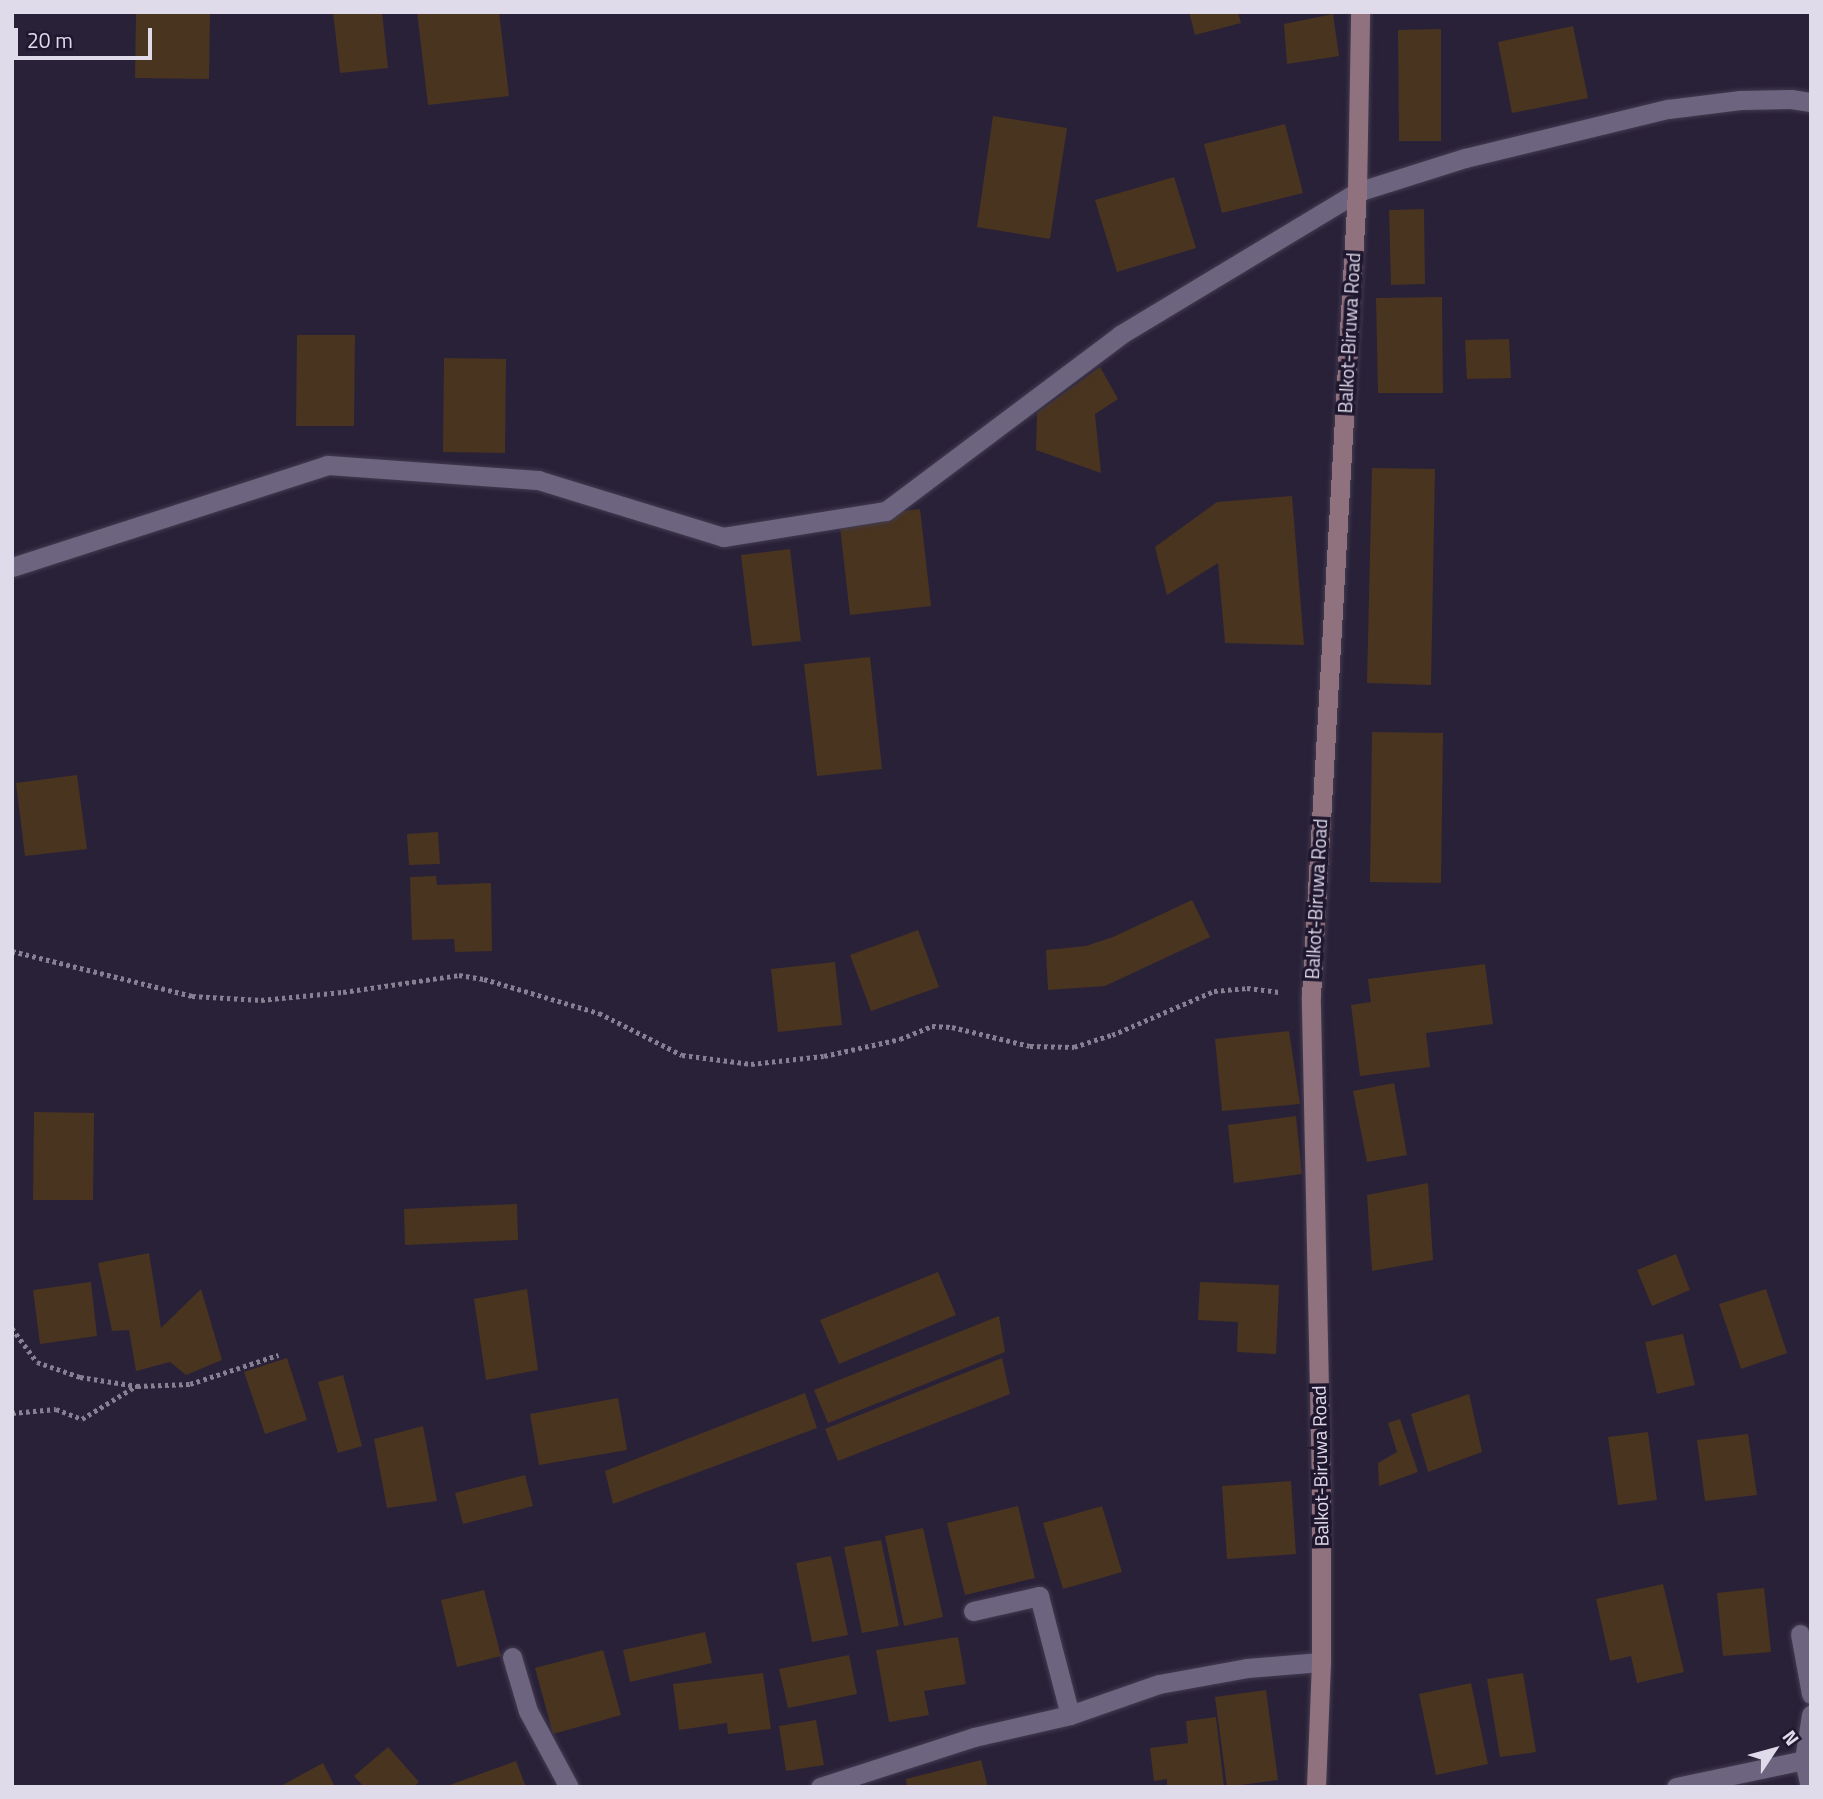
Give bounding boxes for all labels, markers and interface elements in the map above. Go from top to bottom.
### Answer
scale bar [18,14,156,58]
text: 20 m [27,24,73,56]
street label: Balkot-Biruwa Road [1333,252,1365,414]
street label: Balkot-Biruwa Road [1300,818,1332,980]
street label: Balkot-Biruwa Road [1307,1385,1333,1547]
north arrow [1739,1715,1809,1785]
text: N [1776,1724,1807,1751]

